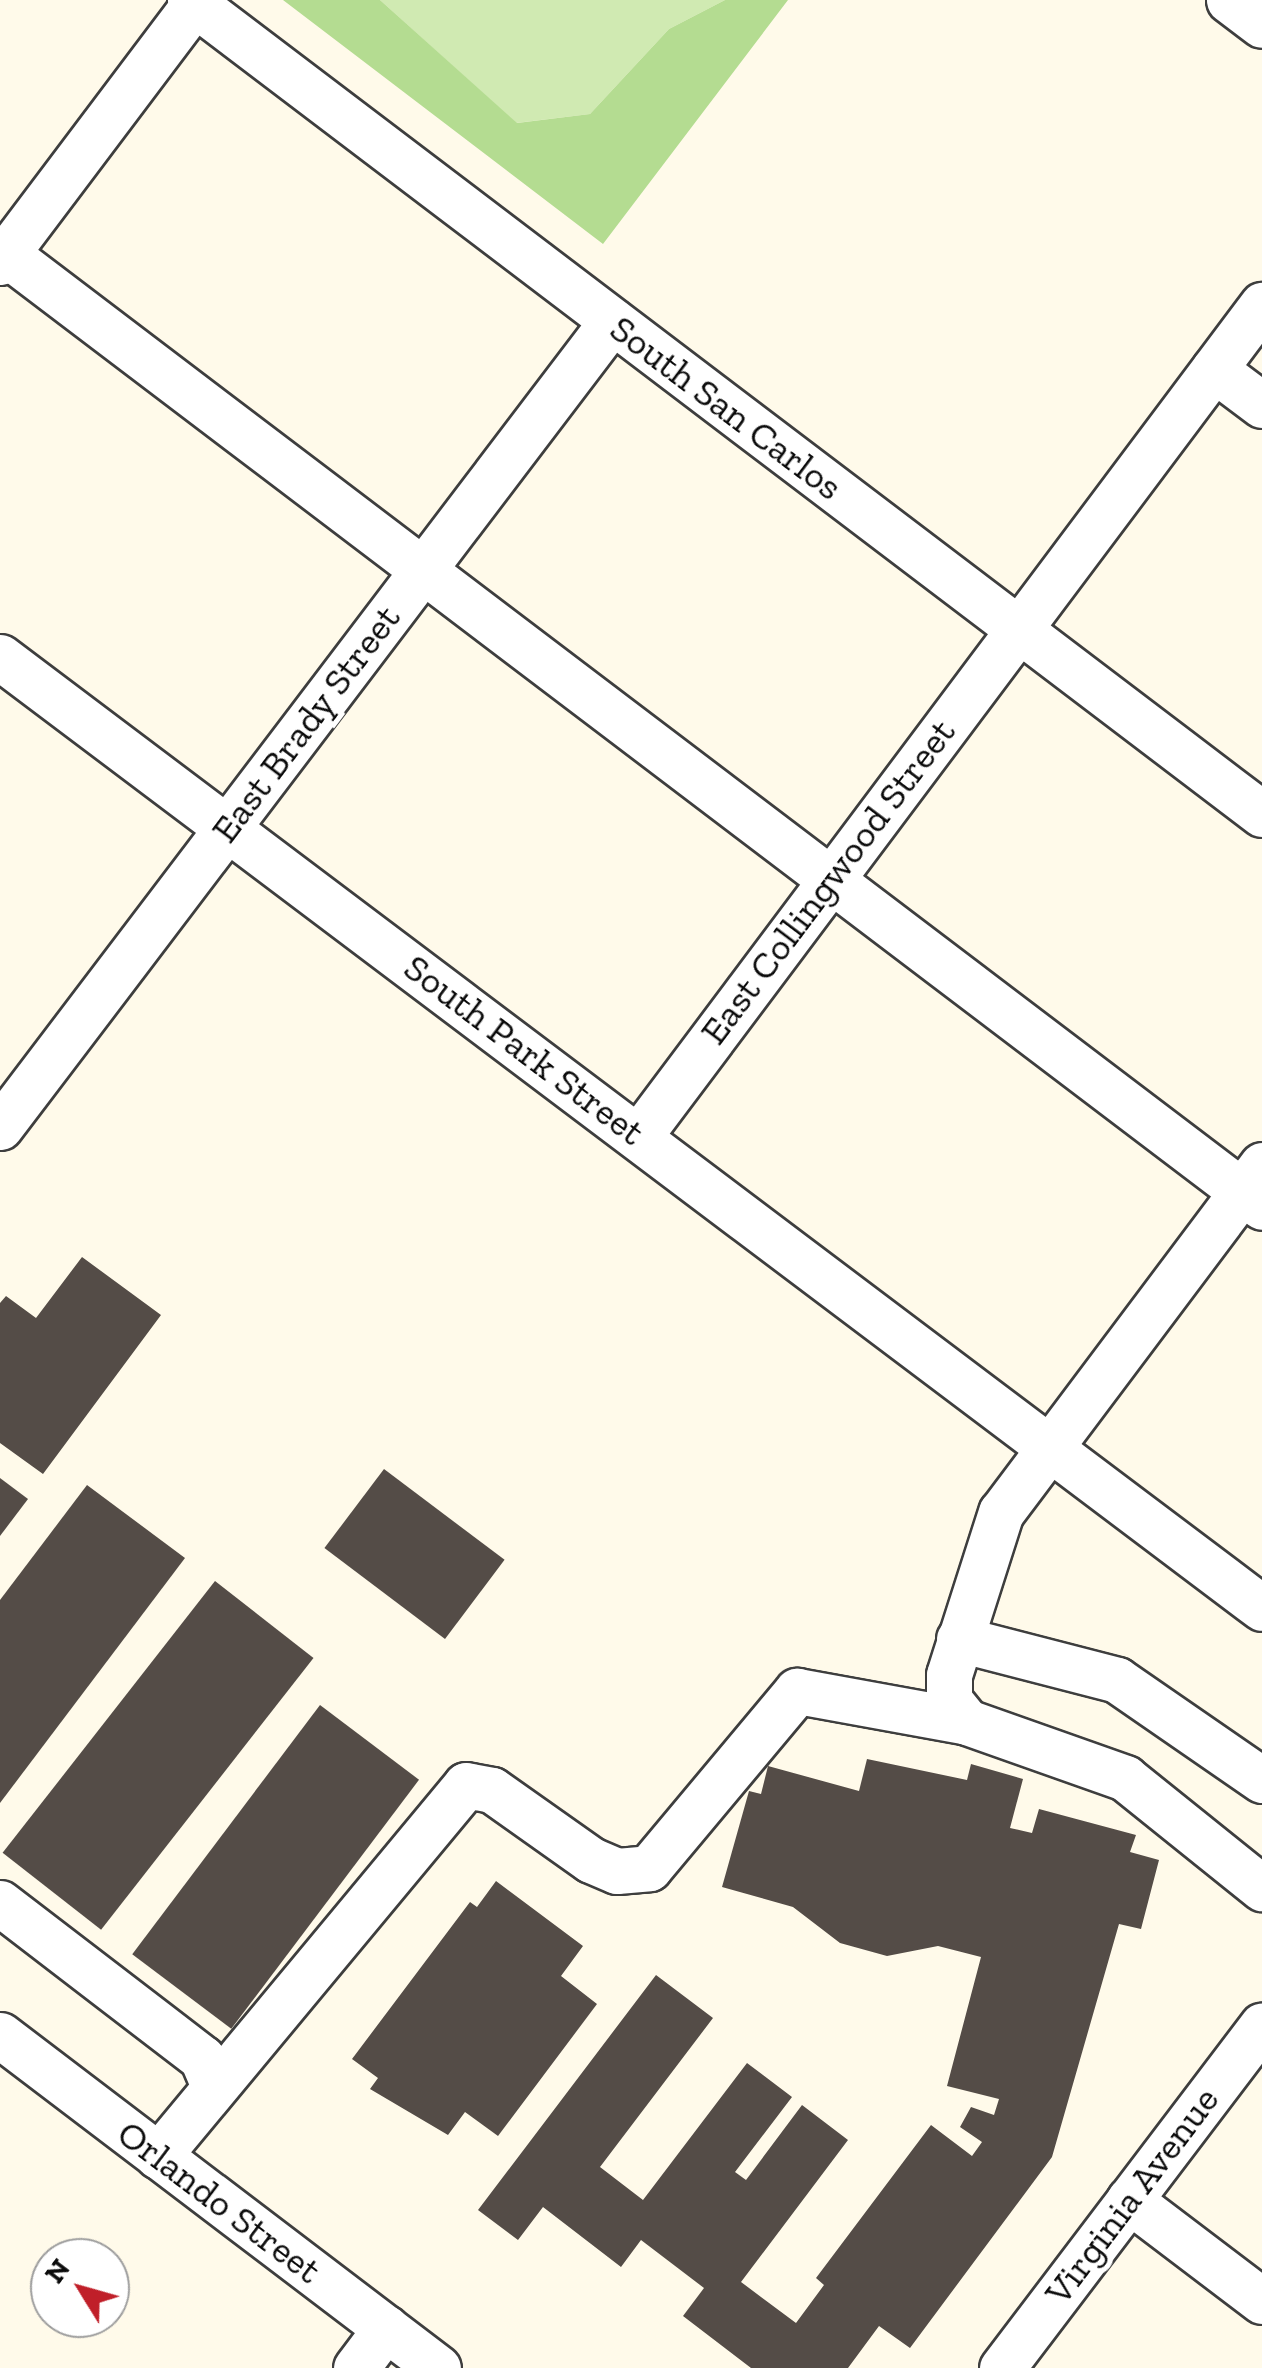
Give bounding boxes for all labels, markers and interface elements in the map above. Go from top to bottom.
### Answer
street label: South San Carlos [601,306,851,510]
street label: East Brady Street [202,596,410,852]
street label: East Collingwood Street [691,711,965,1053]
street label: South Park Street [395,945,653,1155]
street label: Virginia Avenue [1035,2078,1229,2314]
street label: Orlando Street [108,2111,330,2293]
north arrow [30,2238,130,2338]
text: N [38,2252,77,2289]

